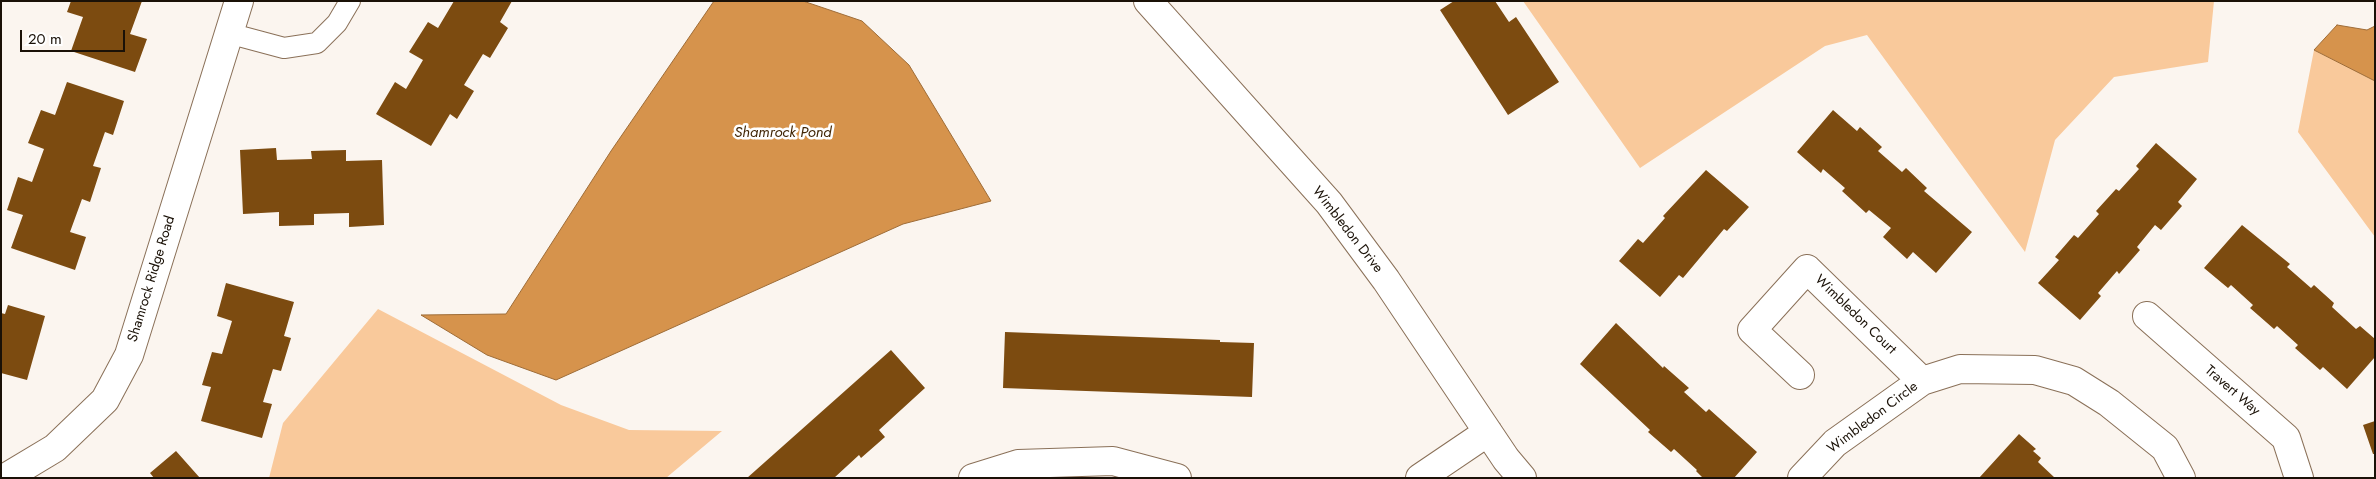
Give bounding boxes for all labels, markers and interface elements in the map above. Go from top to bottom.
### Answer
scale bar [22,20,128,52]
text: 20 m [28,28,62,50]
water label: Shamrock Pond [734,124,832,142]
street label: Wimbledon Drive [1308,183,1386,277]
street label: Shamrock Ridge Road [125,214,179,344]
street label: Wimbledon Court [1811,272,1899,358]
street label: Travert Way [2201,362,2263,420]
street label: Wimbledon Circle [1824,379,1922,457]

